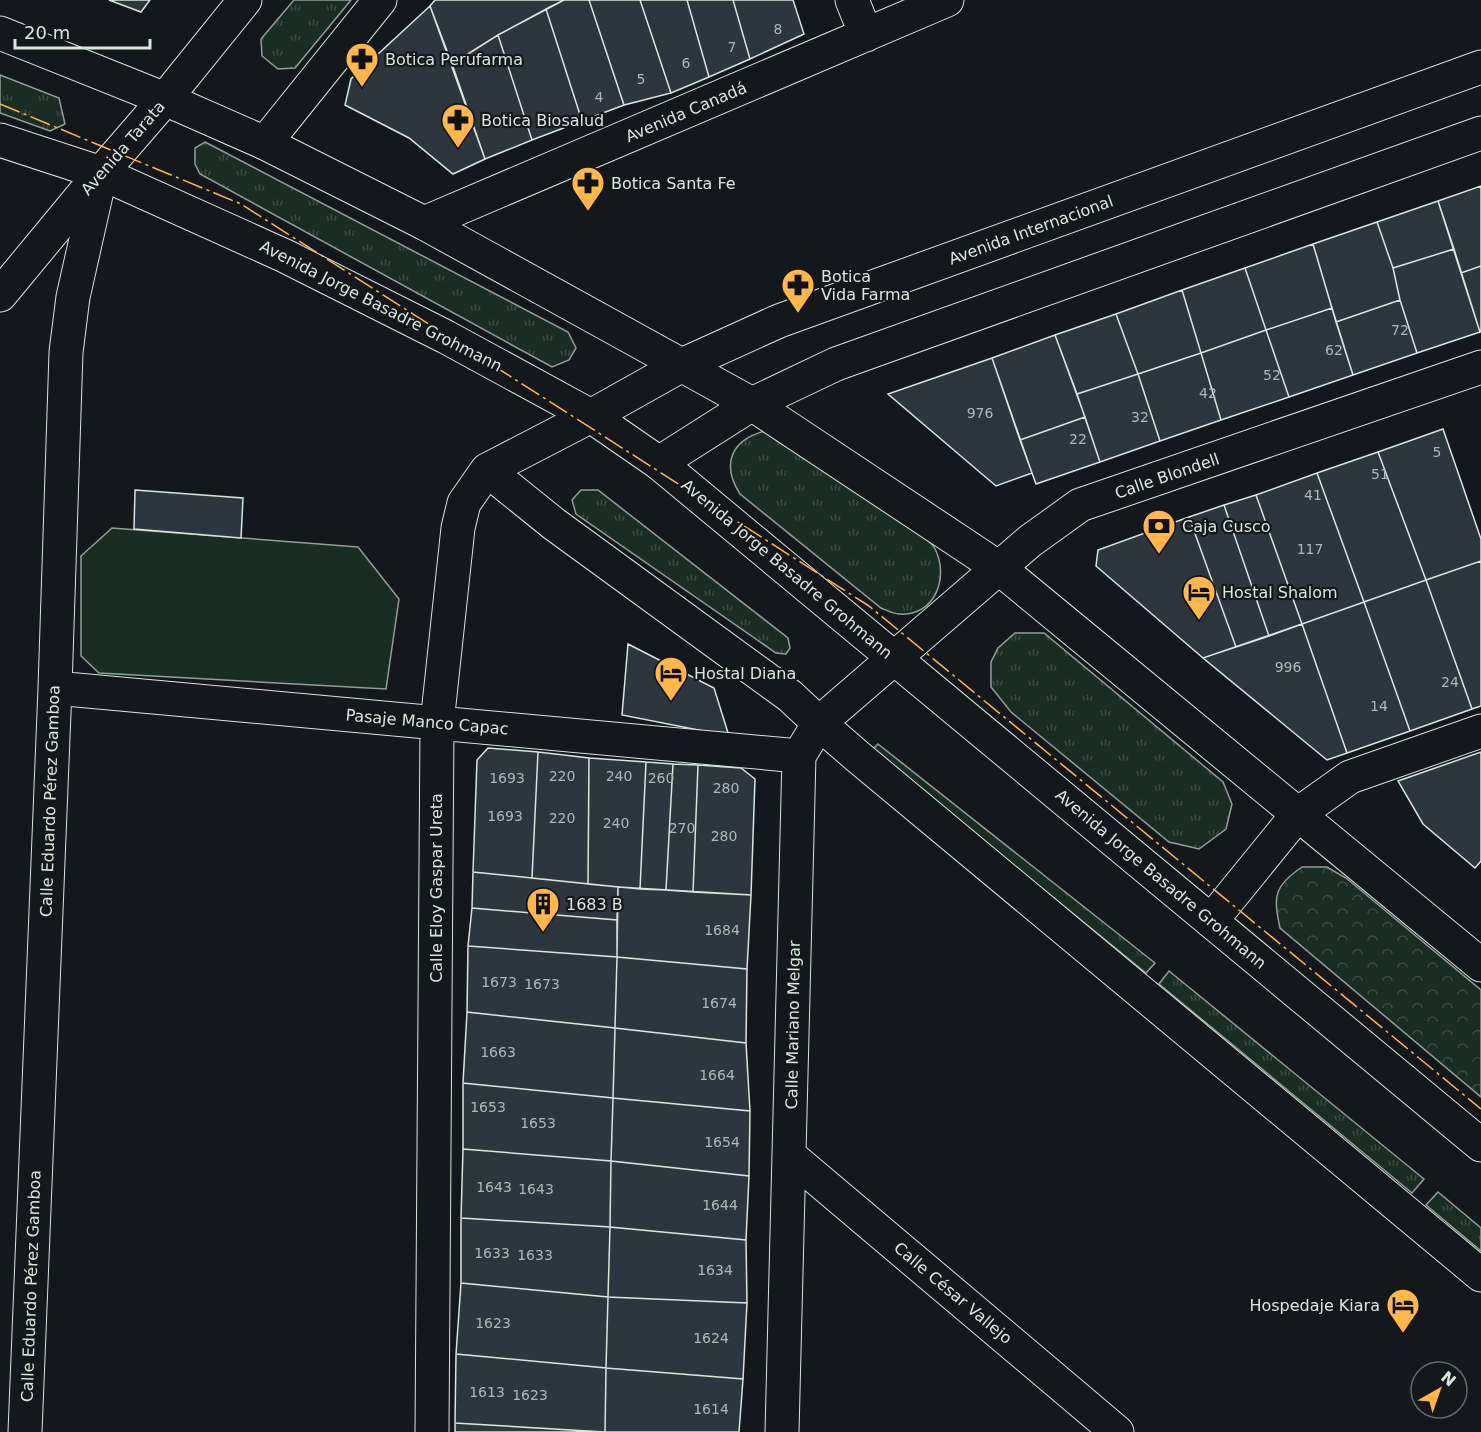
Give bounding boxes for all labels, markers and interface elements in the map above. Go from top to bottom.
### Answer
scale bar [15,12,150,50]
house number: 8 [774,21,782,37]
text: 20 m [24,22,70,43]
house number: 7 [728,39,736,55]
pharmacy icon: Botica Perufarma [344,41,380,88]
place label: Botica Perufarma [385,50,523,69]
house number: 6 [682,55,691,71]
house number: 5 [637,71,645,87]
street label: Avenida Canadá [623,78,749,146]
house number: 4 [595,89,604,105]
street label: Avenida Tarata [77,97,169,199]
pharmacy icon: Botica Biosalud [440,102,476,149]
place label: Botica Biosalud [481,111,604,130]
pharmacy icon: Botica Santa Fe [570,165,606,212]
place label: Botica Santa Fe [611,174,736,193]
street label: Avenida Internacional [946,191,1116,269]
street label: Avenida Jorge Basadre Grohmann [257,236,505,376]
pharmacy icon: Botica Vida Farma [780,267,816,314]
place label: Botica Vida Farma [821,267,910,304]
house number: 72 [1391,322,1409,338]
house number: 62 [1325,342,1343,358]
house number: 52 [1263,367,1281,383]
house number: 42 [1199,385,1217,401]
house number: 976 [967,405,993,421]
house number: 32 [1131,409,1149,425]
house number: 22 [1069,431,1087,447]
house number: 5 [1433,444,1441,460]
street label: Calle Blondell [1112,449,1222,503]
house number: 51 [1371,466,1389,482]
street label: Avenida Jorge Basadre Grohmann [678,475,896,663]
house number: 41 [1304,487,1322,503]
bank icon: Caja Cusco [1141,508,1177,555]
place label: Caja Cusco [1182,517,1271,536]
house number: 117 [1297,541,1323,557]
hotel icon: Hostal Shalom [1181,574,1217,621]
place label: Hostal Shalom [1222,583,1338,602]
hotel icon: Hostal Diana [653,655,689,702]
house number: 996 [1275,659,1301,675]
place label: Hostal Diana [694,664,796,683]
house number: 24 [1441,674,1459,690]
street label: Calle Eduardo Pérez Gamboa [36,685,64,917]
house number: 14 [1370,698,1388,714]
street label: Pasaje Manco Capac [345,705,509,739]
house number: 220 [549,768,575,784]
house number: 240 [606,768,632,784]
house number: 1693 [489,770,525,786]
house number: 260 [648,770,674,786]
house number: 280 [713,780,739,796]
street label: Avenida Jorge Basadre Grohmann [1052,785,1270,973]
street label: Calle Eloy Gaspar Ureta [427,793,446,983]
house number: 1693 [487,808,523,824]
house number: 220 [549,810,575,826]
house number: 240 [603,815,629,831]
house number: 270 [669,820,695,836]
house number: 280 [711,828,737,844]
building icon: 1683 B [525,886,561,933]
place label: 1683 B [566,895,623,914]
house number: 1684 [704,922,740,938]
street label: Calle Mariano Melgar [782,940,804,1110]
house number: 1673 [481,974,517,990]
house number: 1673 [524,976,560,992]
house number: 1674 [701,995,737,1011]
house number: 1663 [480,1044,516,1060]
house number: 1664 [699,1067,735,1083]
house number: 1653 [470,1099,506,1115]
house number: 1653 [520,1115,556,1131]
house number: 1654 [704,1134,740,1150]
street label: Calle Eduardo Pérez Gamboa [17,1170,45,1402]
house number: 1643 [476,1179,512,1195]
house number: 1643 [518,1181,554,1197]
house number: 1644 [702,1197,738,1213]
street label: Calle César Vallejo [890,1238,1016,1348]
house number: 1633 [474,1245,510,1261]
house number: 1633 [517,1247,553,1263]
house number: 1634 [697,1262,733,1278]
hotel icon: Hospedaje Kiara [1385,1287,1421,1334]
place label: Hospedaje Kiara [1249,1296,1380,1315]
house number: 1623 [475,1315,511,1331]
house number: 1624 [693,1330,729,1346]
north arrow [1409,1360,1469,1420]
text: N [1437,1367,1460,1390]
house number: 1613 [469,1384,505,1400]
house number: 1623 [512,1387,548,1403]
house number: 1614 [693,1401,729,1417]

